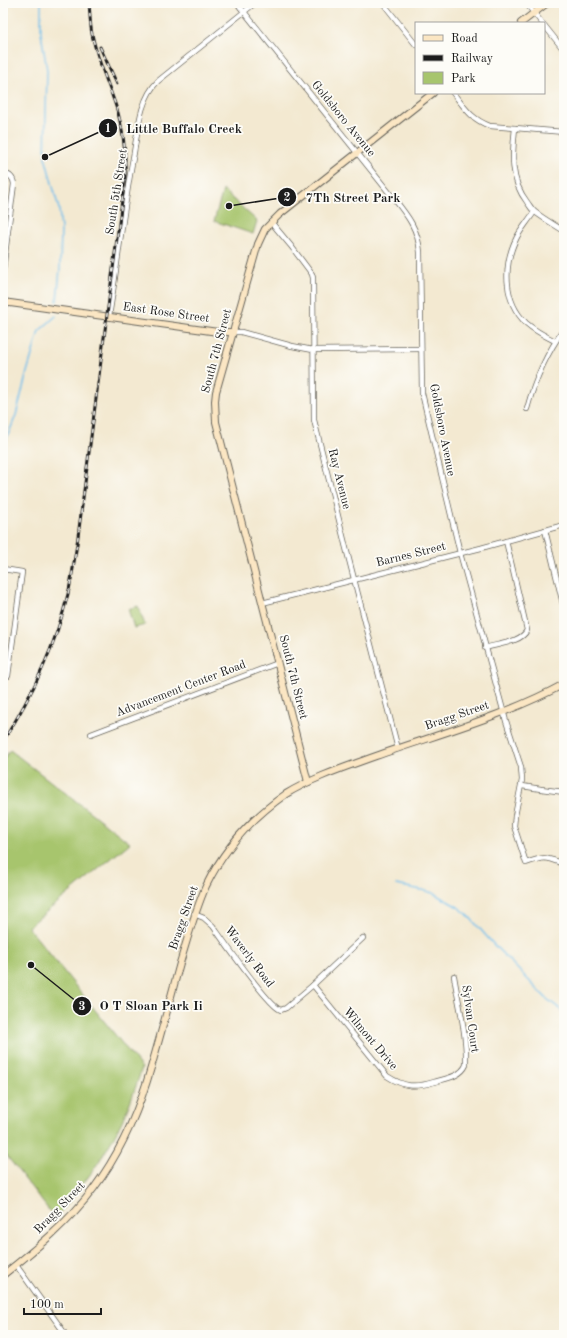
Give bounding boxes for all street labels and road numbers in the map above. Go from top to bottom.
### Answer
street label: Goldsboro Avenue [309,79,377,160]
street label: South 5th Street [103,148,130,236]
street label: East Rose Street [122,301,210,325]
street label: South 7th Street [200,308,234,394]
street label: Goldsboro Avenue [427,383,457,478]
street label: Ray Avenue [326,447,352,511]
street label: Barnes Street [375,541,447,569]
street label: South 7th Street [277,633,309,721]
street label: Advancement Center Road [114,659,248,719]
street label: Bragg Street [423,699,491,733]
street label: Bragg Street [167,884,201,952]
street label: Waverly Road [222,924,276,990]
street label: Sylvan Court [459,984,481,1054]
street label: Wilmont Drive [341,1006,400,1073]
street label: Bragg Street [32,1180,88,1236]

